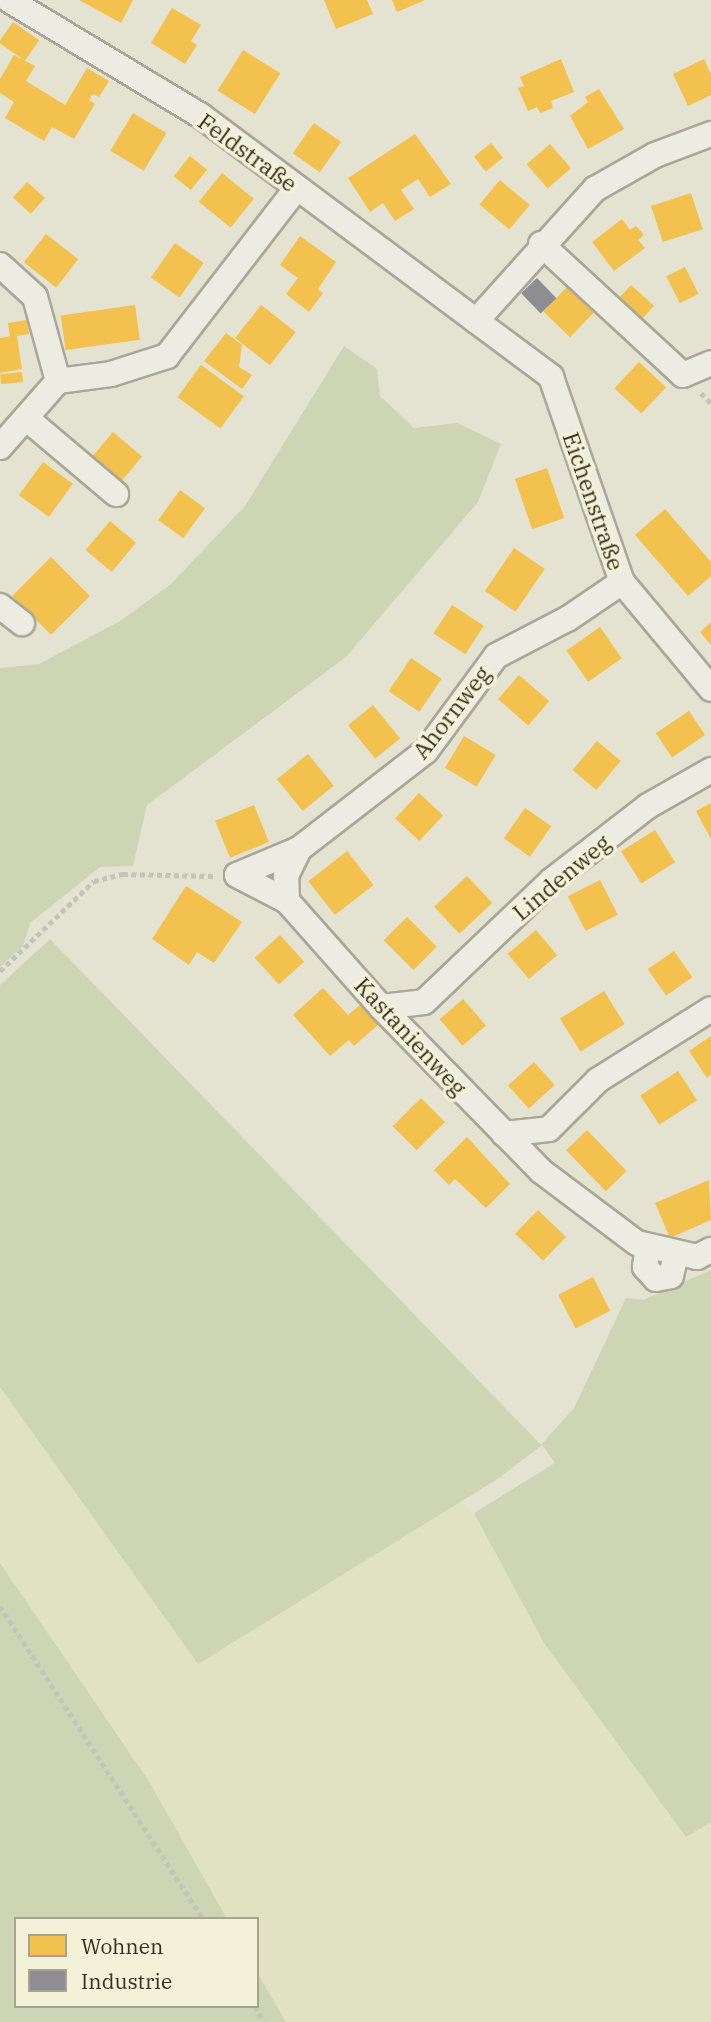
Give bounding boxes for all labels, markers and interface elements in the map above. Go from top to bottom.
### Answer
street label: Feldstraße [193,107,303,197]
street label: Eichenstraße [557,428,631,574]
street label: Ahornweg [406,660,496,764]
street label: Lindenweg [507,828,615,926]
street label: Kastanienweg [349,971,473,1101]
legend [14,1917,259,2008]
text: Wohnen [81,1932,163,1960]
text: Industrie [81,1967,172,1995]

